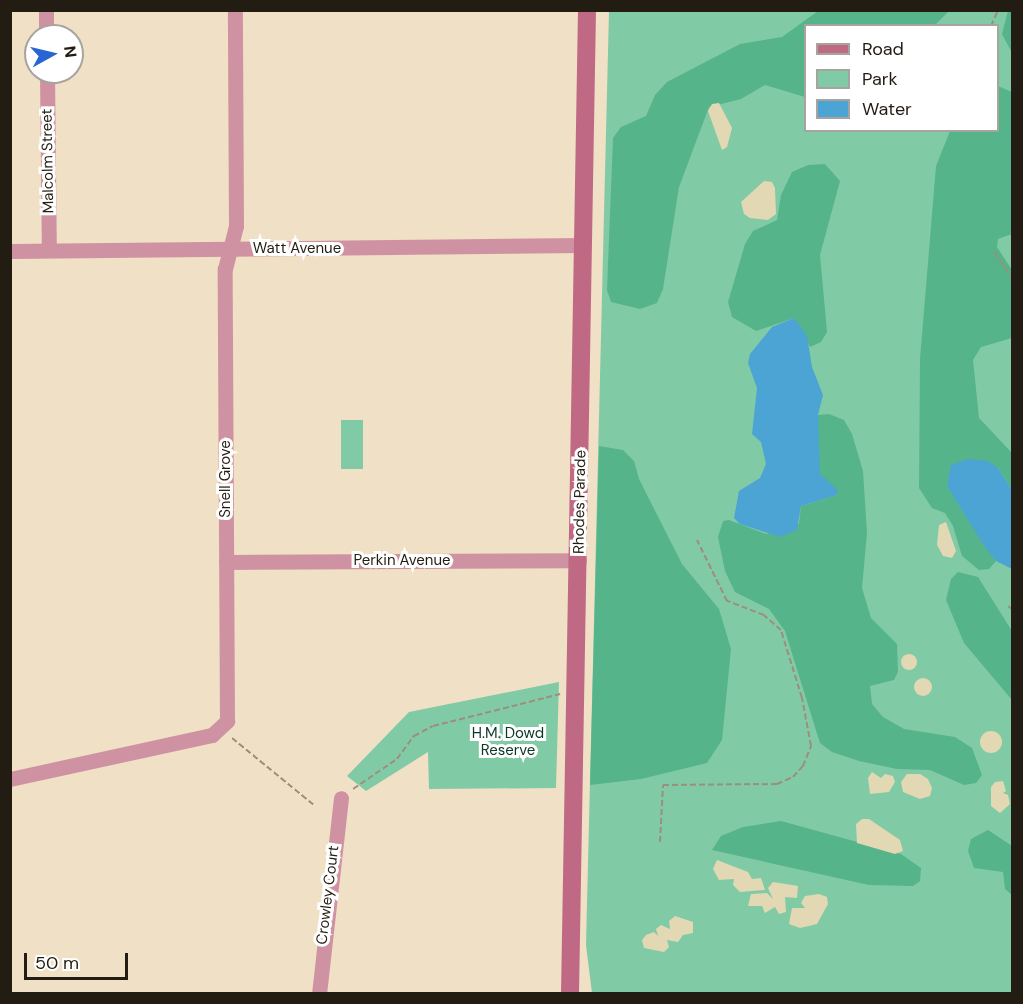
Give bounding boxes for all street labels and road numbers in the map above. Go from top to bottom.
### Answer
street label: Malcolm Street [38,108,58,214]
street label: Watt Avenue [253,240,341,258]
street label: Snell Grove [217,440,235,518]
street label: Rhodes Parade [570,450,590,554]
street label: Perkin Avenue [353,552,451,570]
street label: Crowley Court [313,844,343,946]

